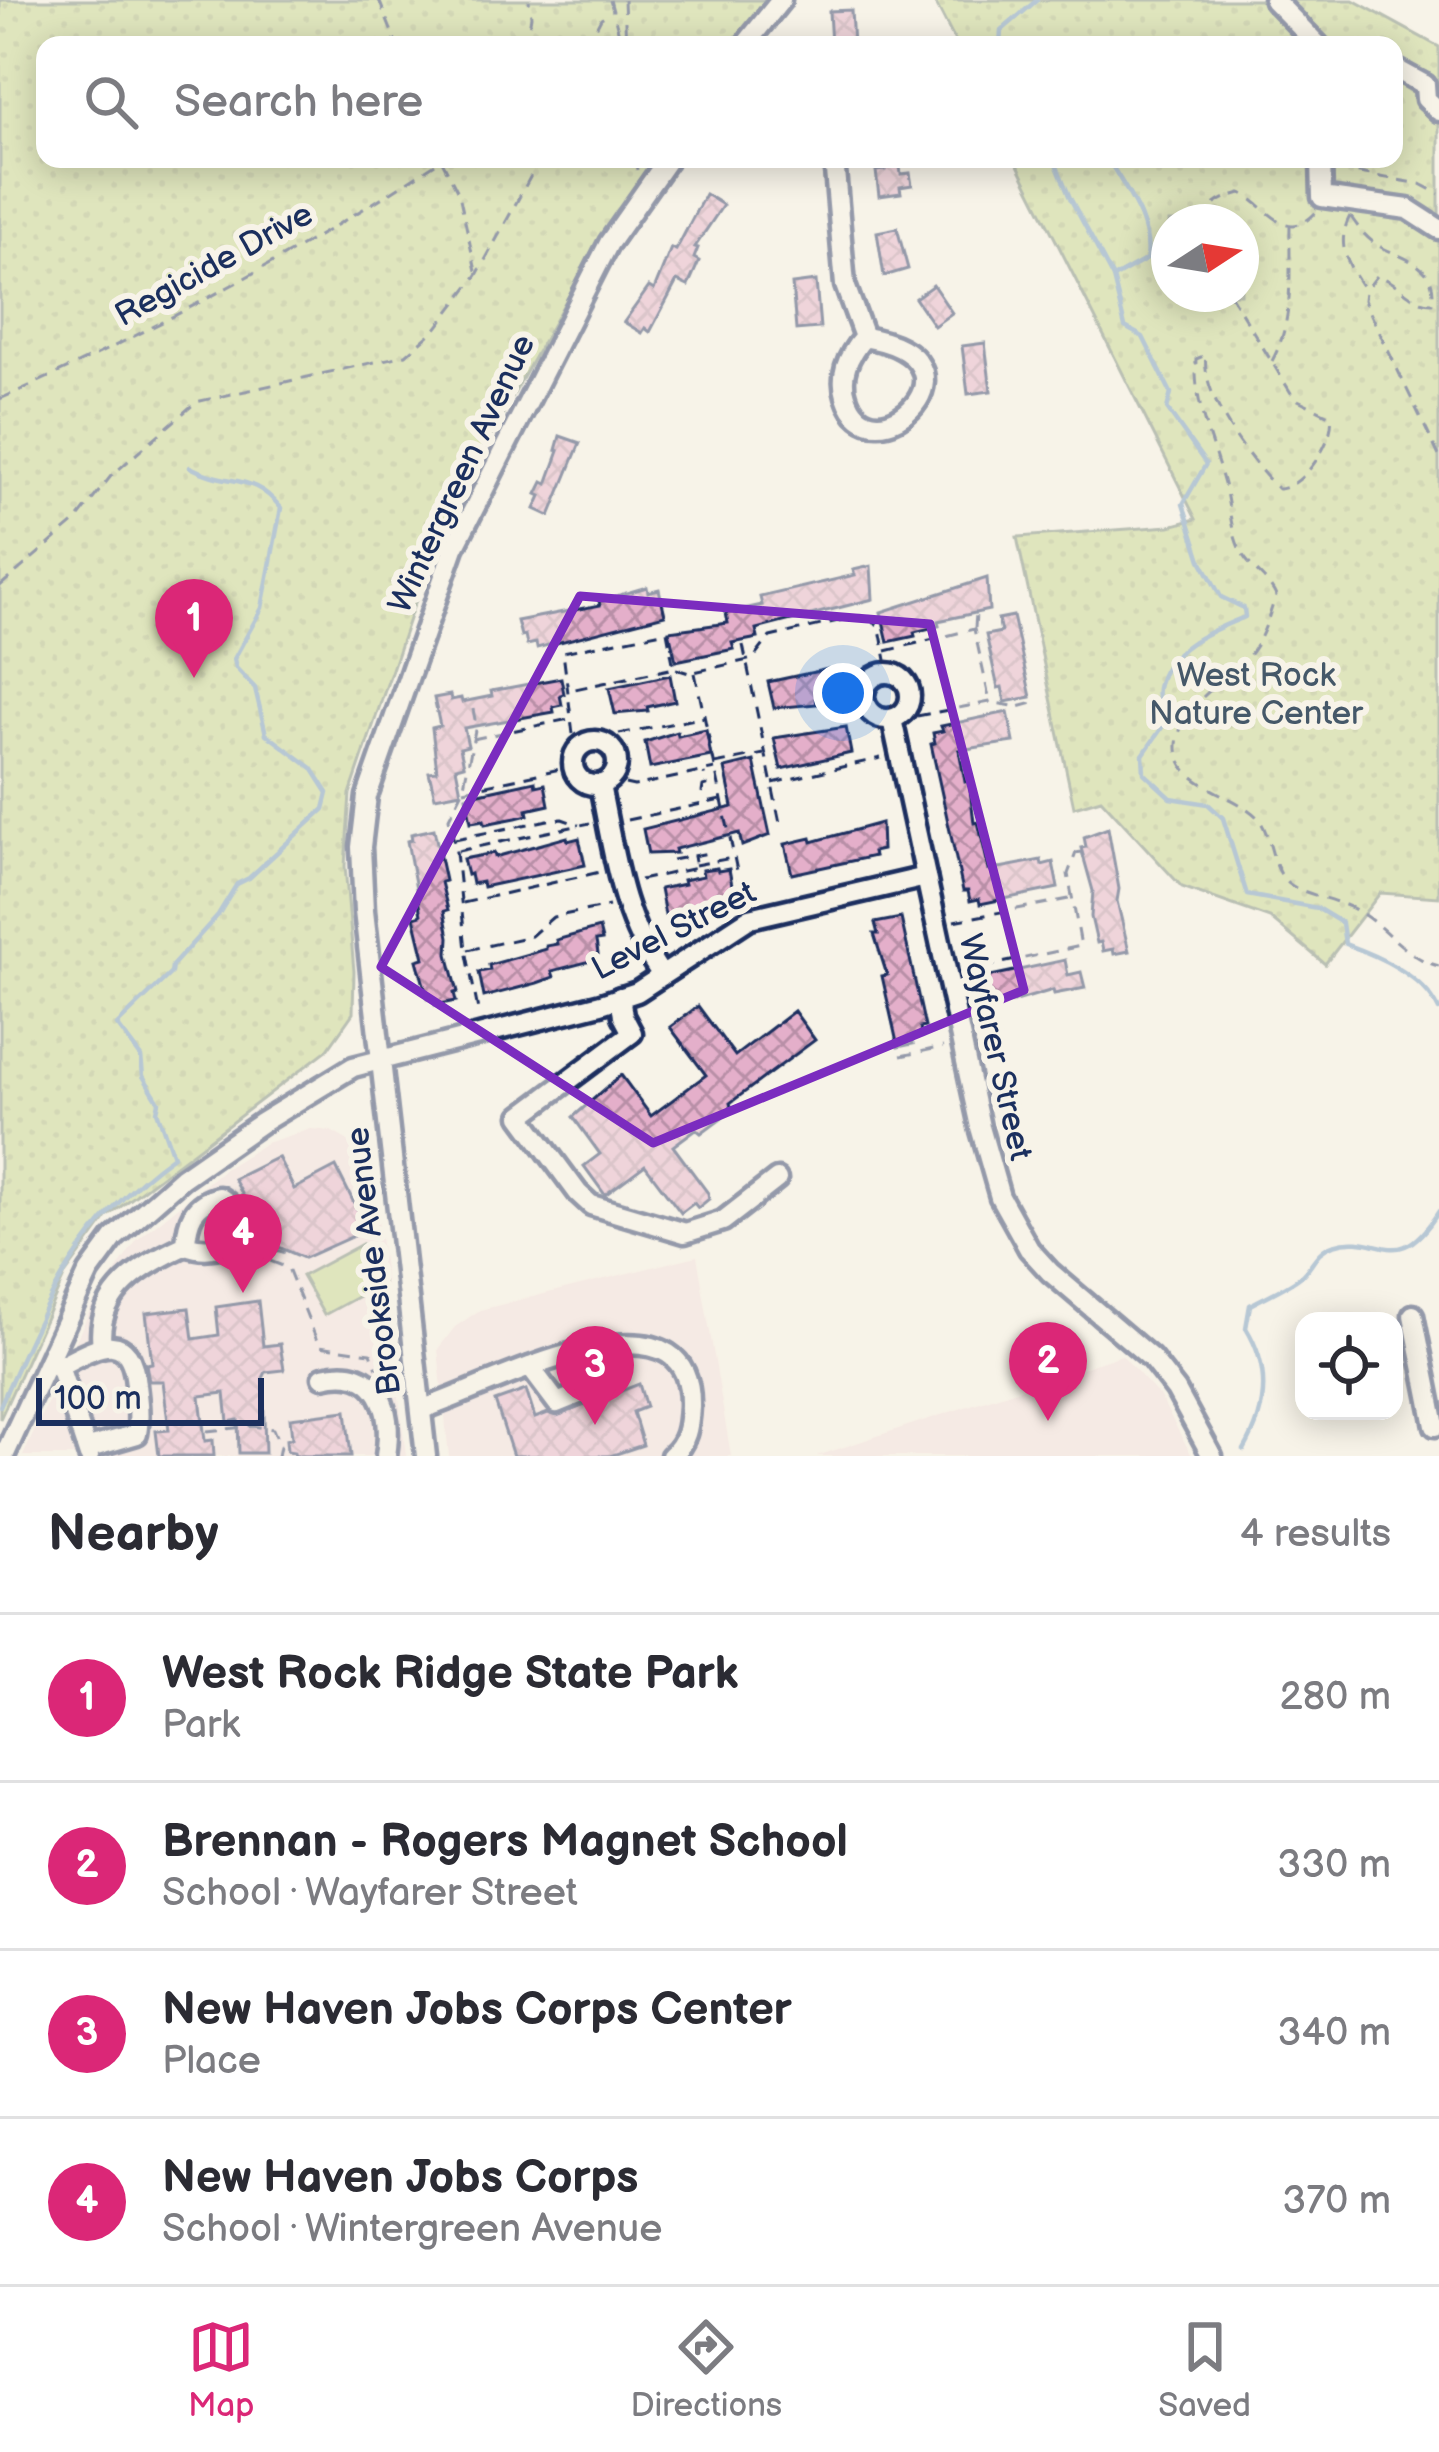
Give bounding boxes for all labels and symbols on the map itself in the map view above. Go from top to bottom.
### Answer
street label: Regicide Drive [108,194,320,336]
north arrow [1151,204,1259,312]
street label: Wintergreen Avenue [380,328,544,620]
pin: 1 [155,579,233,678]
park label: West Rock Nature Center [1149,656,1364,734]
your location [813,663,873,723]
street label: Level Street [585,873,763,989]
street label: Wayfarer Street [950,930,1040,1164]
street label: Brookside Avenue [338,1125,410,1397]
pin: 4 [204,1194,282,1293]
pin: 2 [1009,1322,1087,1421]
pin: 3 [556,1326,634,1425]
scale bar [36,1372,264,1425]

